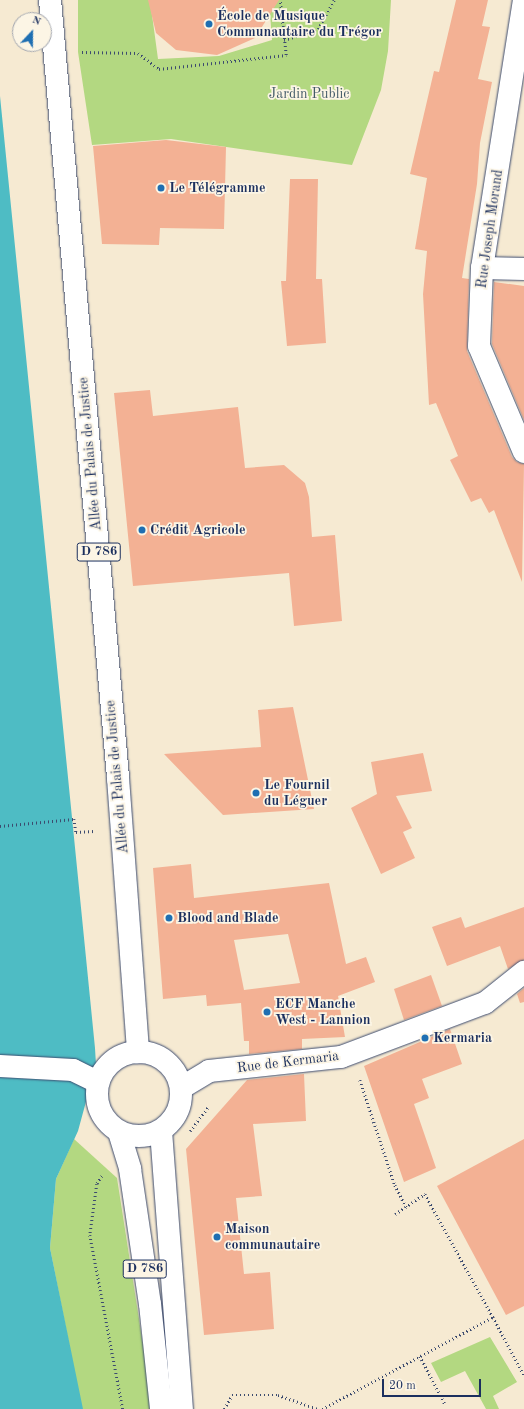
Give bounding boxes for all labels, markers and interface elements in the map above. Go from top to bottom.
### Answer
place label: École de Musique Communautaire du Trégor [217,8,382,40]
north arrow [12,12,52,52]
text: N [30,15,42,28]
marker: École de Musique Communautaire du Trégor [204,19,214,29]
park label: Jardin Public [269,86,349,102]
street label: Rue Joseph Morand [473,168,507,290]
place label: Le Télégramme [169,180,266,196]
marker: Le Télégramme [156,183,166,193]
street label: Allée du Palais de Justice [75,377,105,531]
place label: Crédit Agricole [150,522,246,538]
marker: Crédit Agricole [137,525,147,535]
road number: D 786 [76,541,122,563]
street label: Allée du Palais de Justice [102,700,132,854]
place label: Le Fournil du Léguer [264,777,330,810]
marker: Le Fournil du Léguer [251,788,261,798]
place label: Blood and Blade [177,910,279,926]
marker: Blood and Blade [164,913,174,923]
place label: ECF Manche West - Lannion [275,996,371,1028]
marker: ECF Manche West - Lannion [262,1007,272,1017]
place label: Kermaria [433,1030,492,1046]
marker: Kermaria [420,1033,430,1043]
street label: Rue de Kermaria [236,1047,340,1077]
place label: Maison communautaire [225,1221,320,1254]
marker: Maison communautaire [212,1232,222,1242]
road number: D 786 [122,1258,168,1280]
scale bar [384,1371,483,1397]
text: 20 m [389,1380,416,1392]

